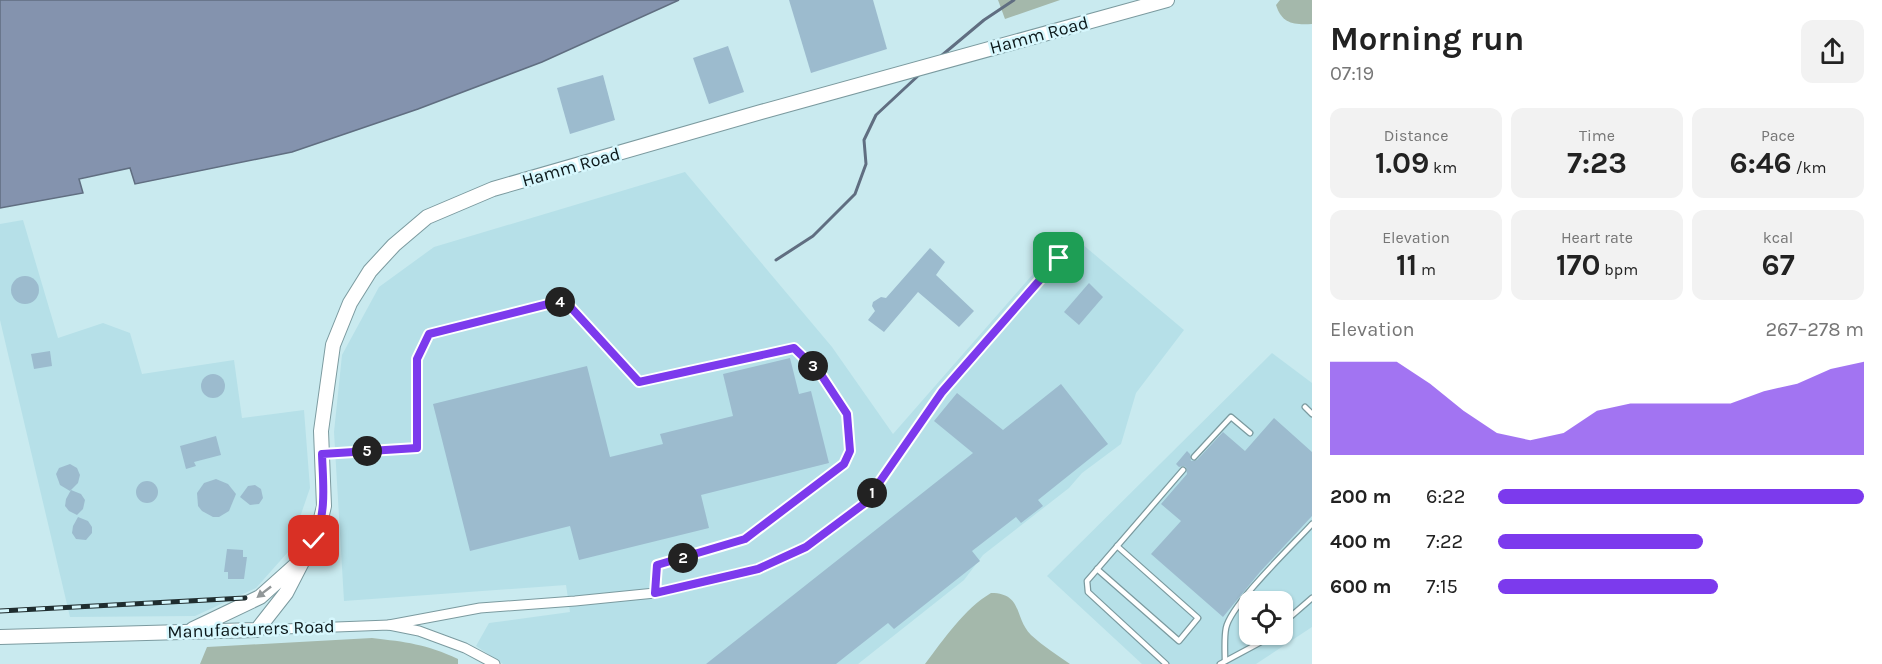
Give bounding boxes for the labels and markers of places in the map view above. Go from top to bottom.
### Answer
pin [1033,232,1084,283]
pin: 4 [545,287,575,317]
pin: 3 [798,351,828,381]
pin: 5 [352,436,382,466]
pin: 1 [857,478,887,508]
pin [288,515,339,566]
pin: 2 [668,543,698,573]

